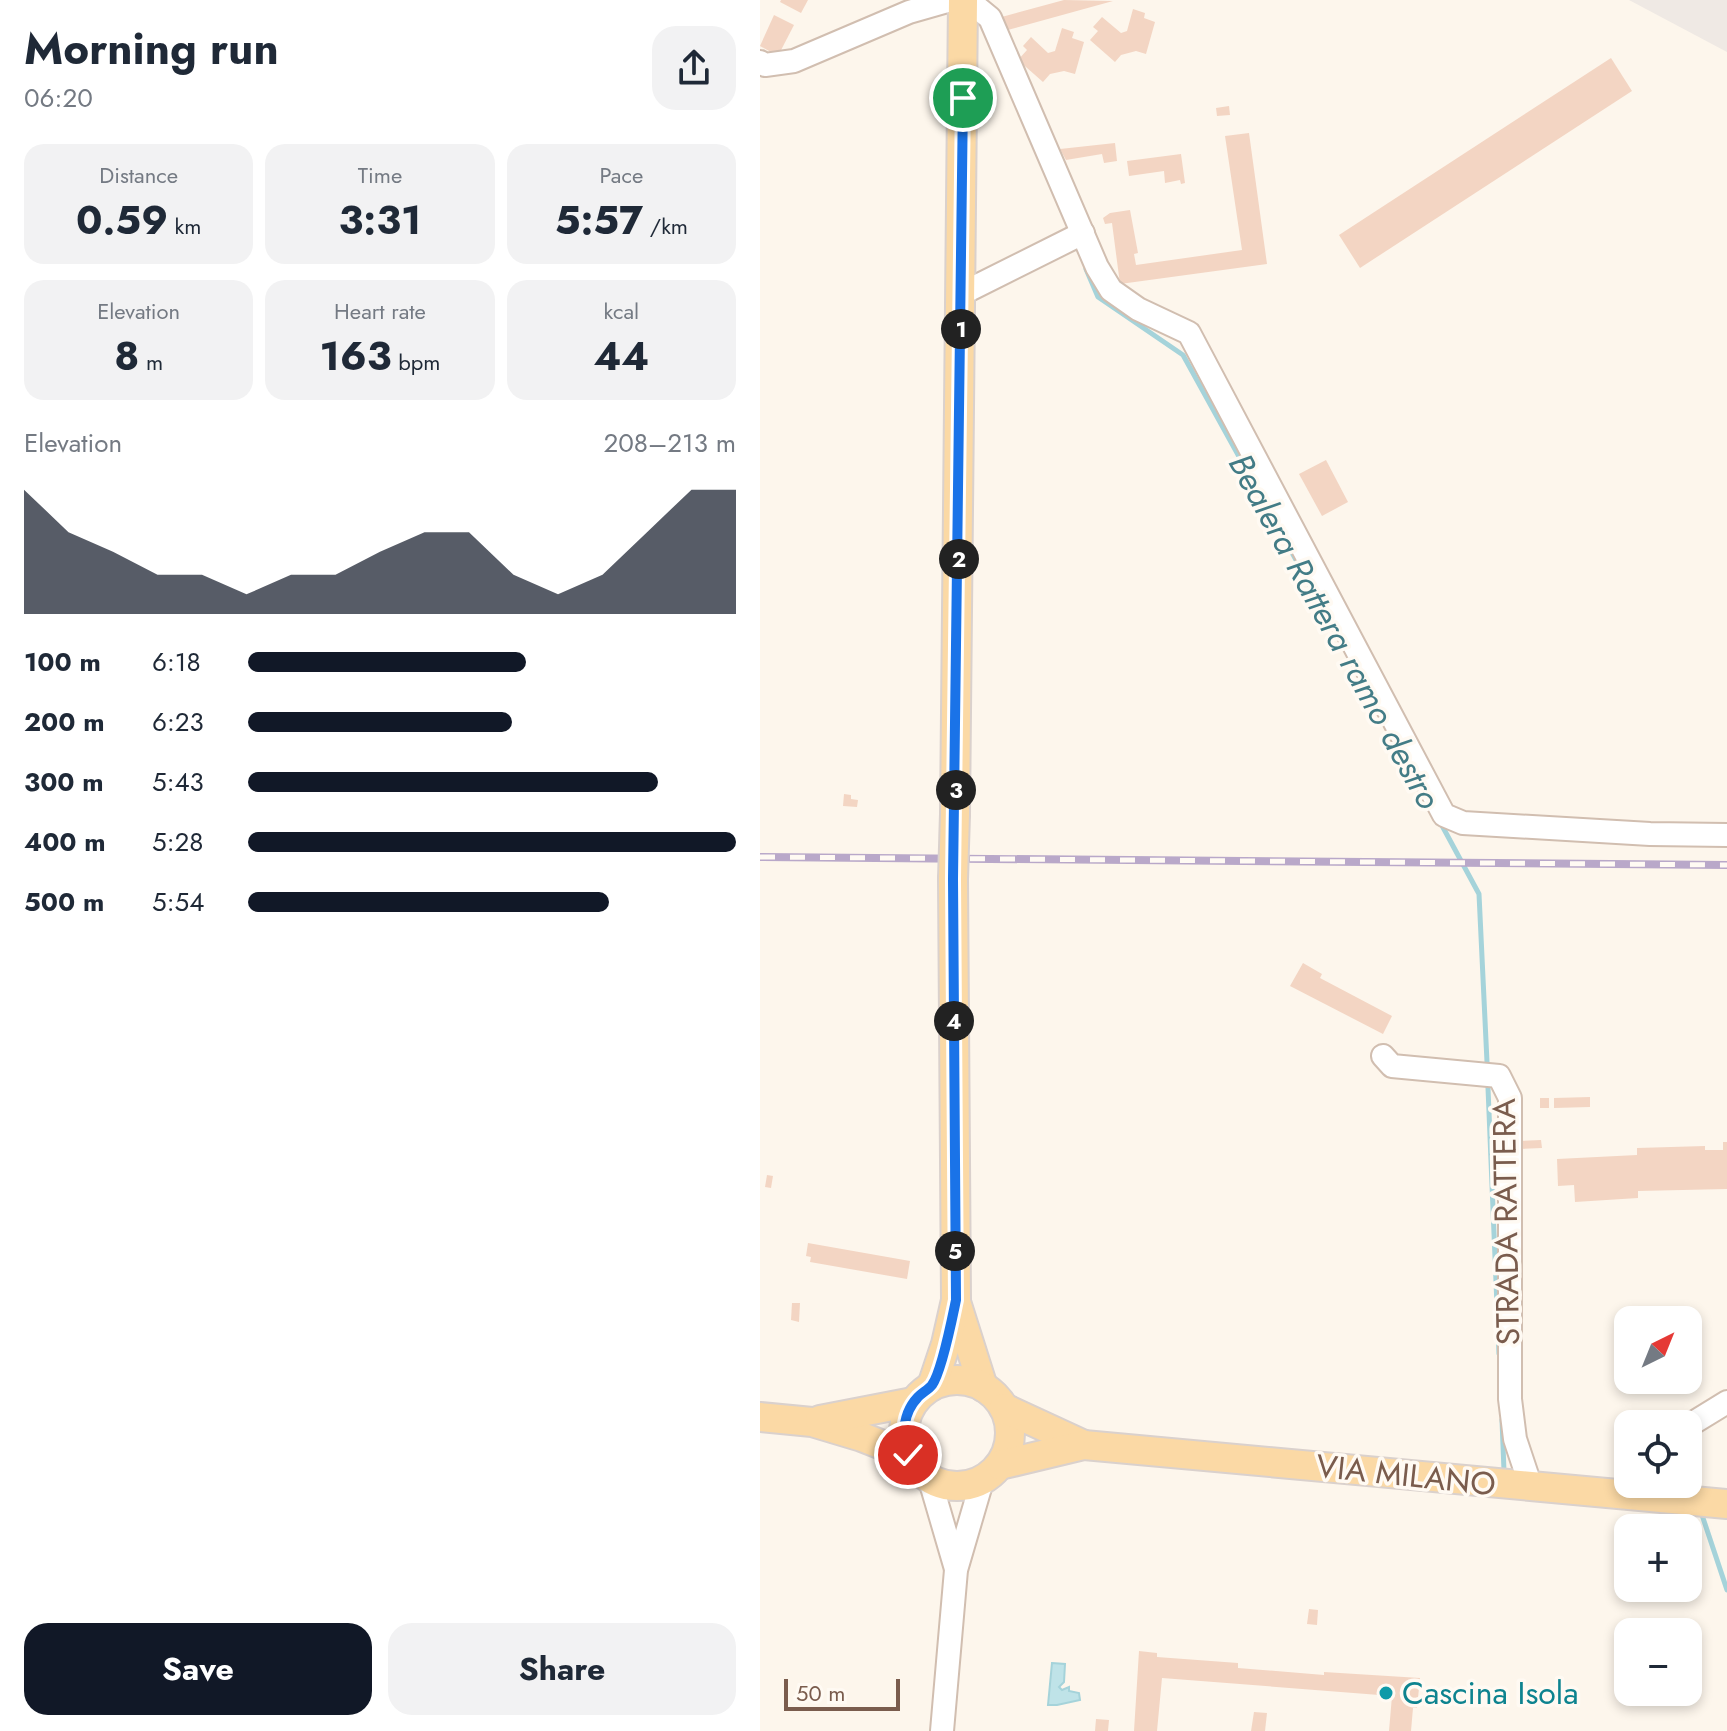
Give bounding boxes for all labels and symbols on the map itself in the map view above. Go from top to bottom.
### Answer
pin [929,64,997,132]
pin: 1 [941,309,981,349]
water label: Bealera Rattera ramo destro [1216,445,1453,818]
pin: 2 [939,539,979,579]
pin: 3 [936,770,976,810]
pin: 4 [934,1001,974,1041]
street label: STRADA RATTERA [1481,1098,1531,1346]
pin: 5 [935,1231,975,1271]
north arrow [1614,1306,1702,1394]
pin [874,1421,942,1489]
street label: VIA MILANO [1314,1443,1498,1507]
place label: Cascina Isola [1402,1670,1579,1716]
scale bar [784,1675,900,1711]
marker: Cascina Isola [1377,1684,1395,1702]

